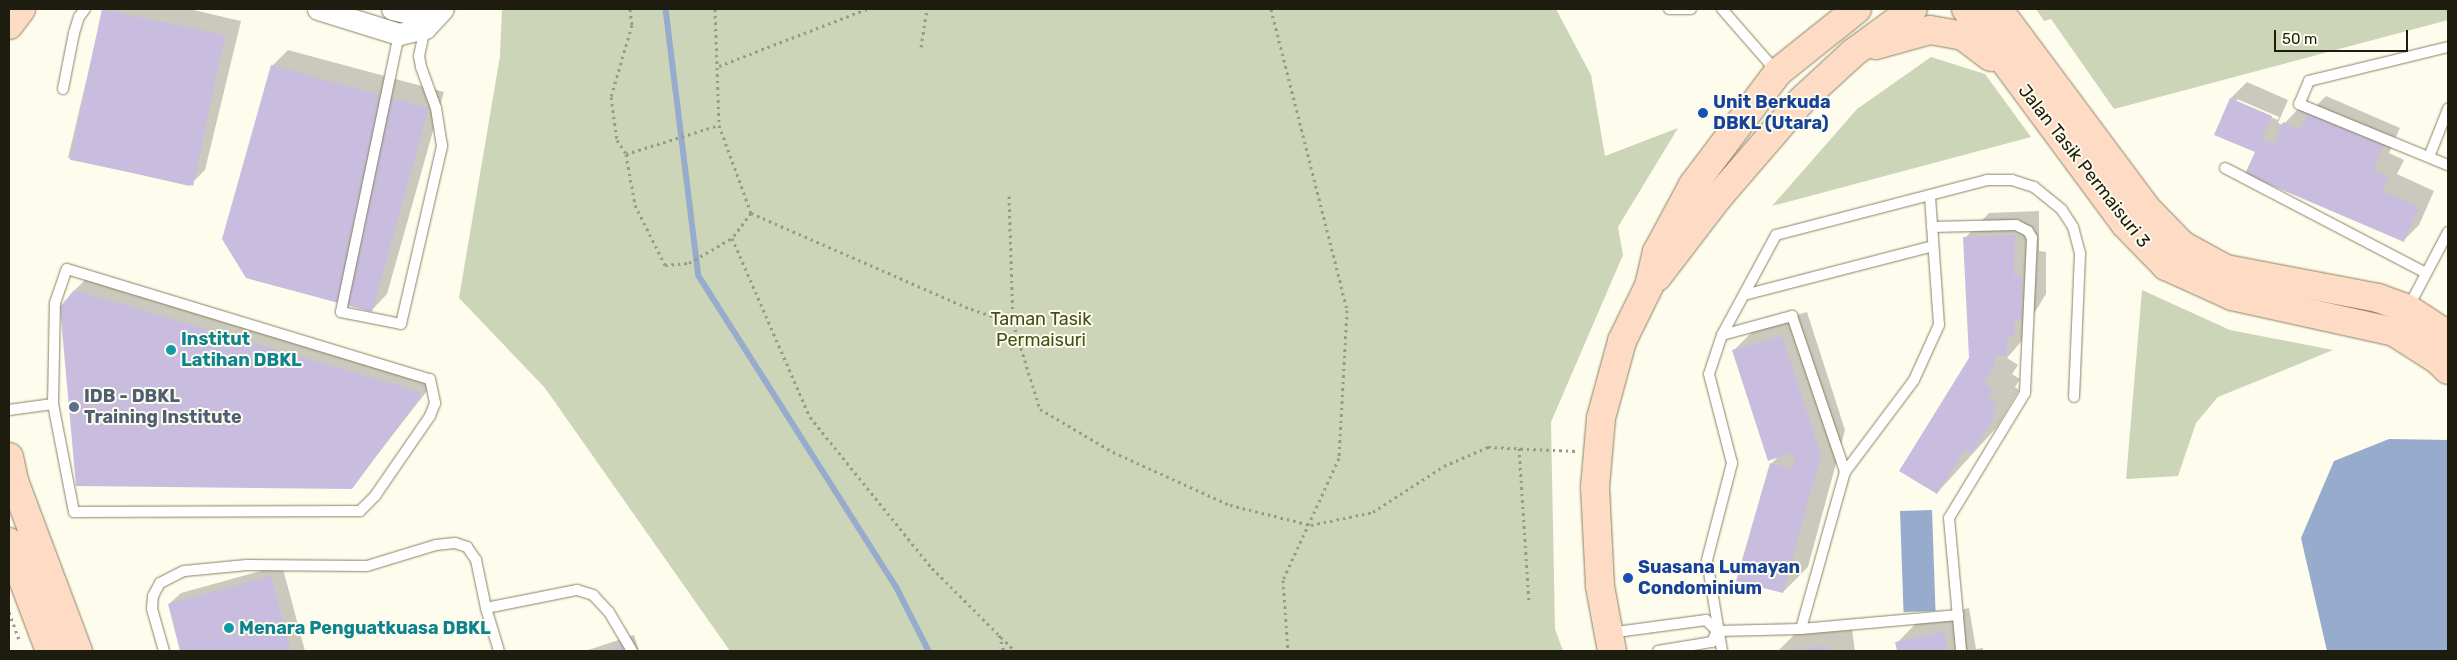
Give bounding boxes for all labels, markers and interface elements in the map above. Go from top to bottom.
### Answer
scale bar [2277,20,2411,52]
text: 50 m [2282,30,2317,48]
street label: Jalan Tasik Permaisuri 3 [2013,80,2155,252]
place label: Unit Berkuda DBKL (Utara) [1713,92,1831,134]
marker: Unit Berkuda DBKL (Utara) [1697,107,1709,119]
park label: Taman Tasik Permaisuri [990,309,1092,352]
place label: Institut Latihan DBKL [181,329,302,372]
marker: Institut Latihan DBKL [165,344,177,356]
place label: IDB - DBKL Training Institute [84,386,242,428]
marker: IDB - DBKL Training Institute [68,401,80,413]
place label: Suasana Lumayan Condominium [1638,557,1800,600]
marker: Suasana Lumayan Condominium [1622,572,1634,584]
place label: Menara Penguatkuasa DBKL [239,617,491,639]
marker: Menara Penguatkuasa DBKL [223,622,235,634]

